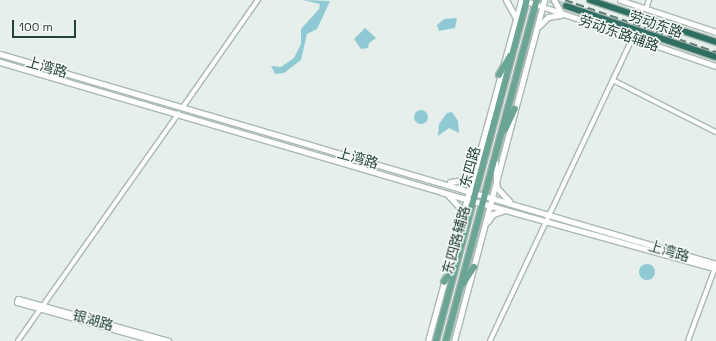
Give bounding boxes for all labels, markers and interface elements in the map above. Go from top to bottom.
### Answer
street label: 劳动东路 [627,7,685,41]
street label: 劳动东路辅路 [577,11,661,55]
scale bar [14,12,78,38]
text: 100 m [19,19,53,35]
street label: 上湾路 [24,53,70,81]
street label: 上湾路 [335,144,381,172]
street label: 东四路 [456,145,484,189]
street label: 东四路辅路 [439,204,473,276]
street label: 上湾路 [646,237,692,265]
street label: 银湖路 [70,306,116,334]

